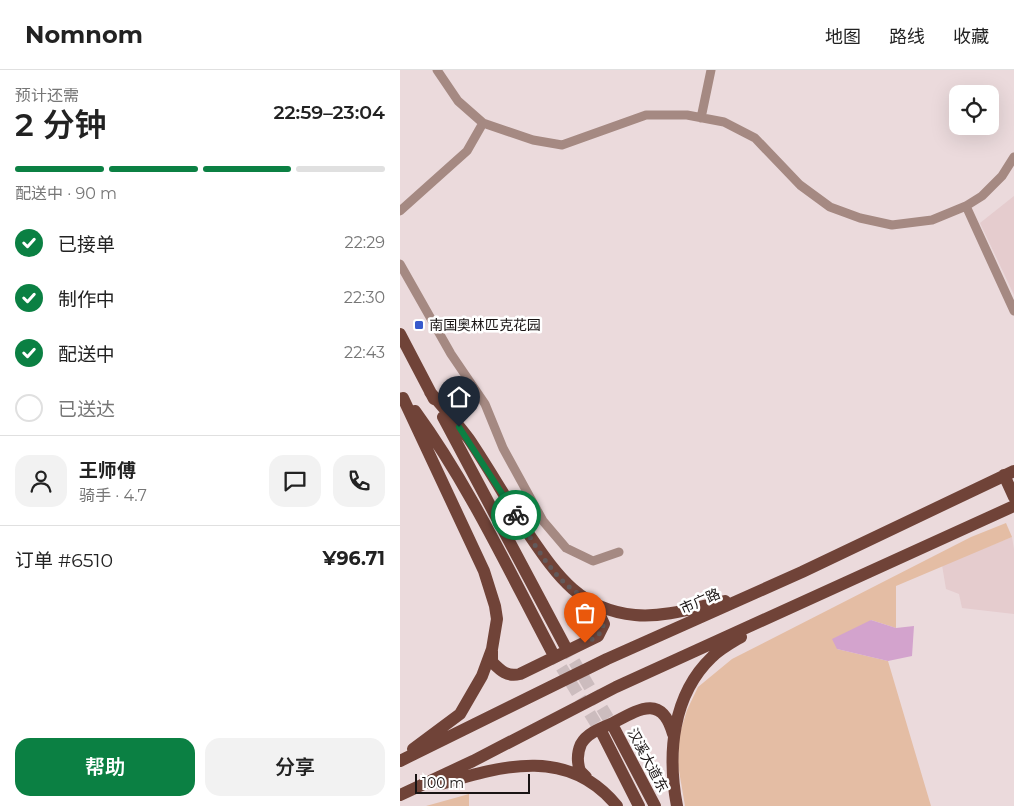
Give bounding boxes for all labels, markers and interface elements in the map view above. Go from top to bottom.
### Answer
text: Nomnom [25,20,143,49]
text: 地图 [825,26,861,48]
text: 路线 [889,26,925,48]
text: 收藏 [953,26,989,48]
map controls [949,85,999,135]
button: locate [949,85,999,135]
text: 预计还需 [15,86,79,105]
text: 22:59–23:04 [273,101,385,124]
text: 2 分钟 [15,105,106,144]
text: 配送中 · 90 m [15,184,117,203]
icon: check [15,229,43,257]
text: 已接单 [58,233,115,256]
text: 22:29 [345,233,385,252]
icon: check [15,284,43,312]
text: 制作中 [58,288,115,311]
text: 22:30 [344,288,385,307]
place label: 南国奥林匹克花园 [429,316,541,334]
marker: 南国奥林匹克花园 [413,319,425,331]
icon: check [15,339,43,367]
text: 配送中 [58,343,115,366]
text: 22:43 [344,343,385,362]
pin [438,376,480,427]
icon: home [445,383,473,411]
text: 已送达 [58,398,115,421]
button: person [15,455,67,507]
button: chat [269,455,321,507]
button: phone [333,455,385,507]
text: 王师傅 [79,459,136,482]
text: 骑手 · 4.7 [79,486,147,505]
courier [491,490,541,540]
icon: bike [502,501,530,529]
text: ¥96.71 [323,547,385,570]
text: 订单 #6510 [15,549,113,572]
street label: 市广路 [677,584,723,618]
pin [564,592,606,643]
icon: bag [571,599,599,627]
street label: 汉溪大道东 [624,725,672,795]
button: 帮助 [15,738,195,796]
button: 分享 [205,738,385,796]
scale bar [415,771,530,794]
text: 100 m [422,774,464,792]

